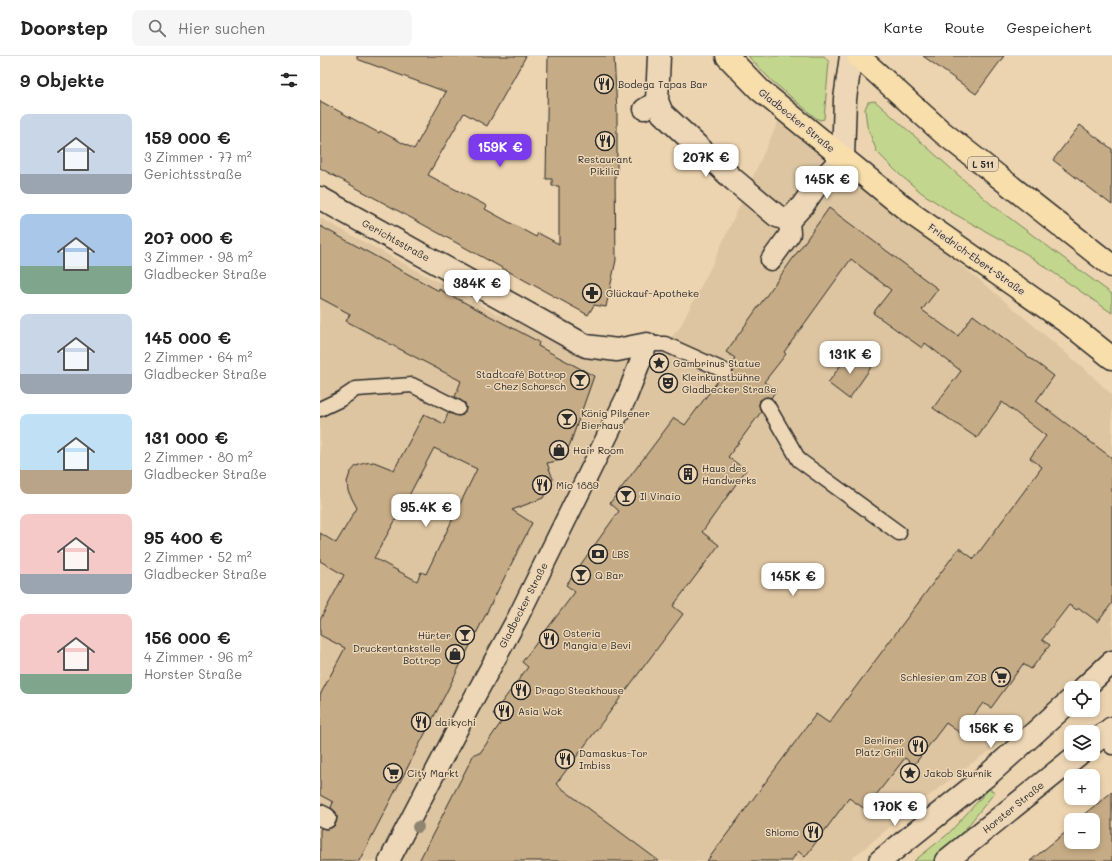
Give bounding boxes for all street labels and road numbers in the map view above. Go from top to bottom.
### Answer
street label: Gladbecker Straße [756,85,838,155]
road number: L 511 [968,157,998,171]
street label: Gerichtsstraße [360,216,432,264]
street label: Friedrich-Ebert-Straße [926,220,1028,298]
street label: Gladbecker Straße [495,560,551,650]
street label: Horster Straße [979,778,1047,836]

